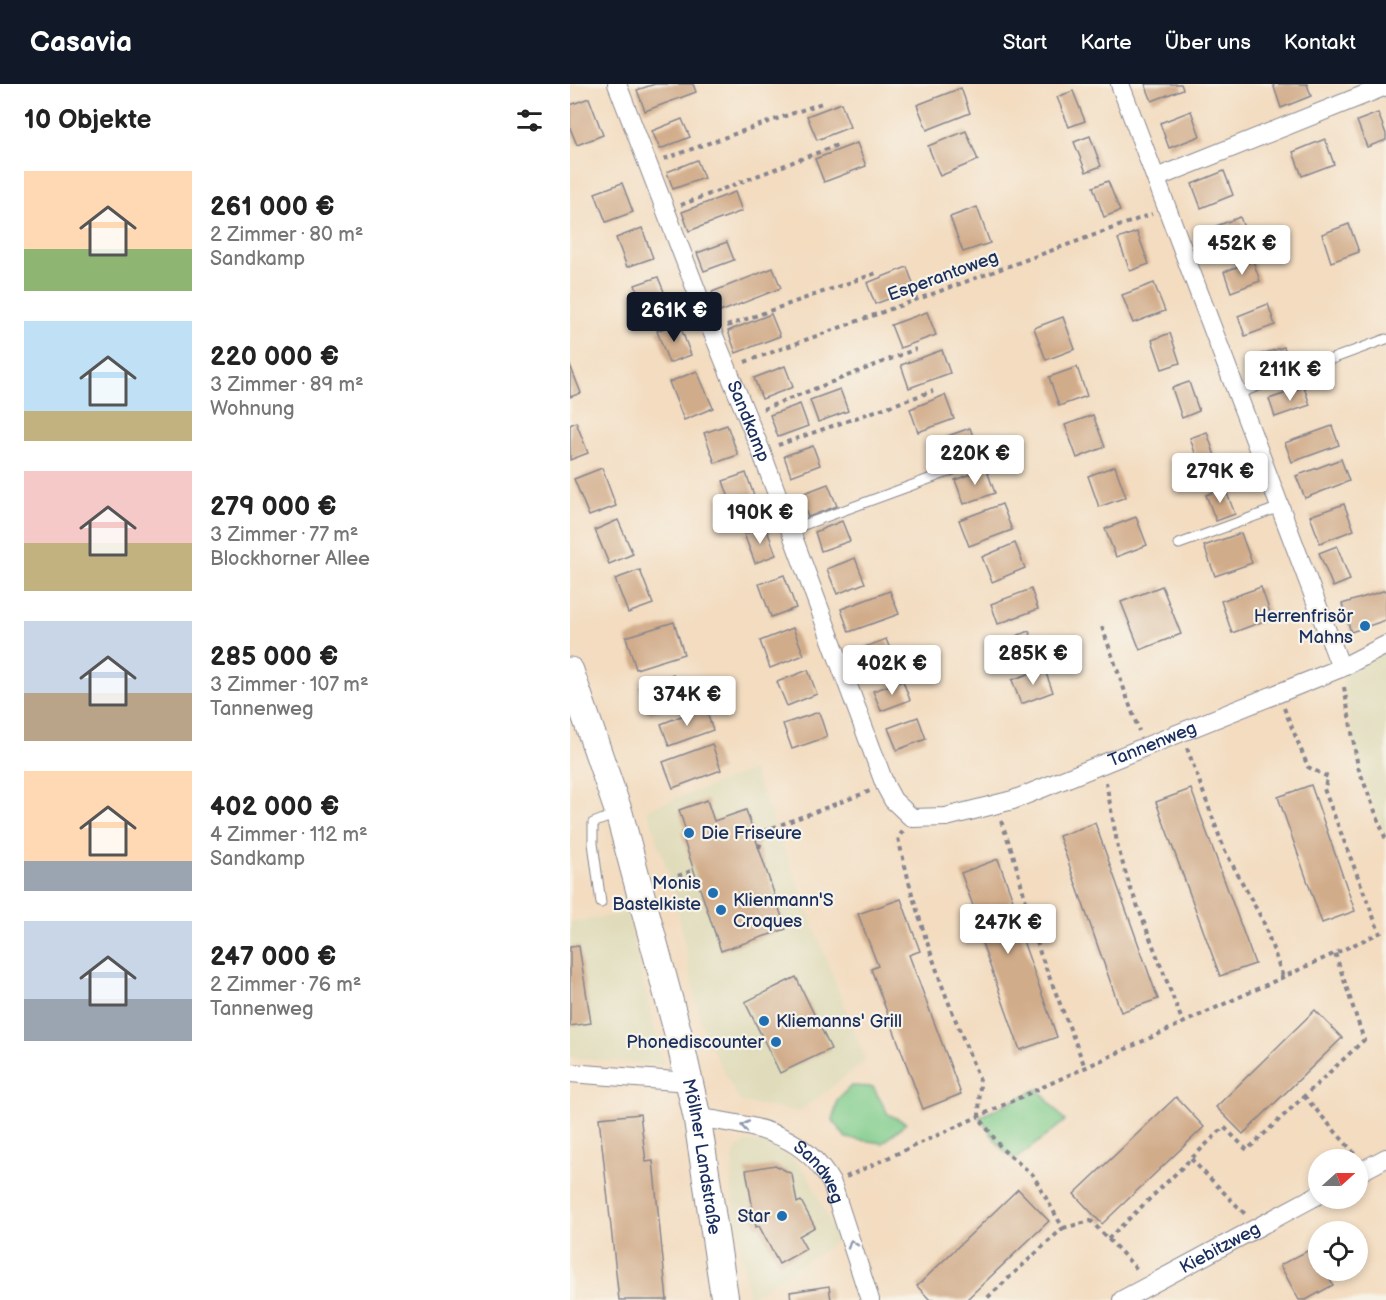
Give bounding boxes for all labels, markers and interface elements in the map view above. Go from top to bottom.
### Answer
text: Casavia [30,26,132,59]
text: Start [1003,30,1047,55]
text: Karte [1080,30,1132,55]
text: Über uns [1165,30,1251,55]
text: Kontakt [1284,30,1356,55]
icon: filters [513,104,546,137]
text: 10 Objekte [24,105,151,136]
text: 261 000 € [210,192,335,223]
icon: home [72,195,144,267]
text: 2 Zimmer · 80 m² [210,223,363,247]
pin: 452K € [1193,225,1291,276]
text: 452K € [1207,232,1277,256]
street label: Esperantoweg [885,246,1001,306]
text: Sandkamp [210,247,305,271]
pin: 261K € [625,292,723,343]
text: 261K € [641,299,707,323]
text: 220 000 € [210,342,339,373]
icon: home [72,345,144,417]
pin: 211K € [1241,351,1339,402]
text: 211K € [1259,358,1321,382]
text: 3 Zimmer · 89 m² [210,373,364,397]
street label: Sandkamp [723,378,775,465]
text: Wohnung [210,397,295,421]
pin: 220K € [926,435,1024,486]
text: 220K € [940,442,1010,466]
pin: 279K € [1171,453,1269,504]
text: 279K € [1186,460,1254,484]
text: 279 000 € [210,492,337,523]
pin: 190K € [711,494,809,545]
icon: home [72,495,144,567]
text: 190K € [727,501,793,525]
text: 3 Zimmer · 77 m² [210,523,358,547]
text: Blockhorner Allee [210,547,370,571]
place label: Herrenfrisör Mahns [1254,606,1353,648]
marker: Herrenfrisör Mahns [1358,619,1372,633]
pin: 285K € [984,635,1082,686]
text: 285 000 € [210,642,338,673]
text: 285K € [998,642,1068,666]
icon: home [72,645,144,717]
pin: 402K € [843,645,941,696]
text: 402K € [857,652,927,676]
text: 3 Zimmer · 107 m² [210,673,369,697]
pin: 374K € [638,676,736,727]
text: 374K € [653,683,721,707]
text: Tannenweg [210,697,313,721]
street label: Tannenweg [1105,717,1199,771]
text: 402 000 € [210,792,339,823]
icon: home [72,795,144,867]
text: 4 Zimmer · 112 m² [210,823,368,847]
place label: Die Friseure [701,823,802,844]
marker: Die Friseure [682,826,696,840]
text: Sandkamp [210,847,305,871]
place label: Monis Bastelkiste [612,873,701,915]
marker: Monis Bastelkiste [706,886,720,900]
place label: Klienmann'S Croques [733,890,834,932]
marker: Klienmann'S Croques [714,903,728,917]
pin: 247K € [959,904,1057,955]
text: 247K € [974,911,1042,935]
text: 247 000 € [210,942,336,973]
icon: home [72,945,144,1017]
text: 2 Zimmer · 76 m² [210,973,361,997]
text: Tannenweg [210,997,313,1021]
place label: Kliemanns' Grill [776,1011,902,1032]
marker: Kliemanns' Grill [757,1014,771,1028]
place label: Phonediscounter [626,1032,765,1053]
marker: Phonediscounter [769,1035,783,1049]
street label: Möllner Landstraße [678,1077,725,1236]
one-way arrow [740,1120,750,1133]
street label: Sandweg [790,1136,848,1206]
north arrow [1308,1149,1368,1209]
map controls [1308,1149,1368,1281]
place label: Star [737,1206,771,1227]
marker: Star [775,1209,789,1223]
street label: Kiebitzweg [1176,1218,1264,1278]
button: locate [1308,1221,1368,1281]
one-way arrow [847,1239,859,1250]

